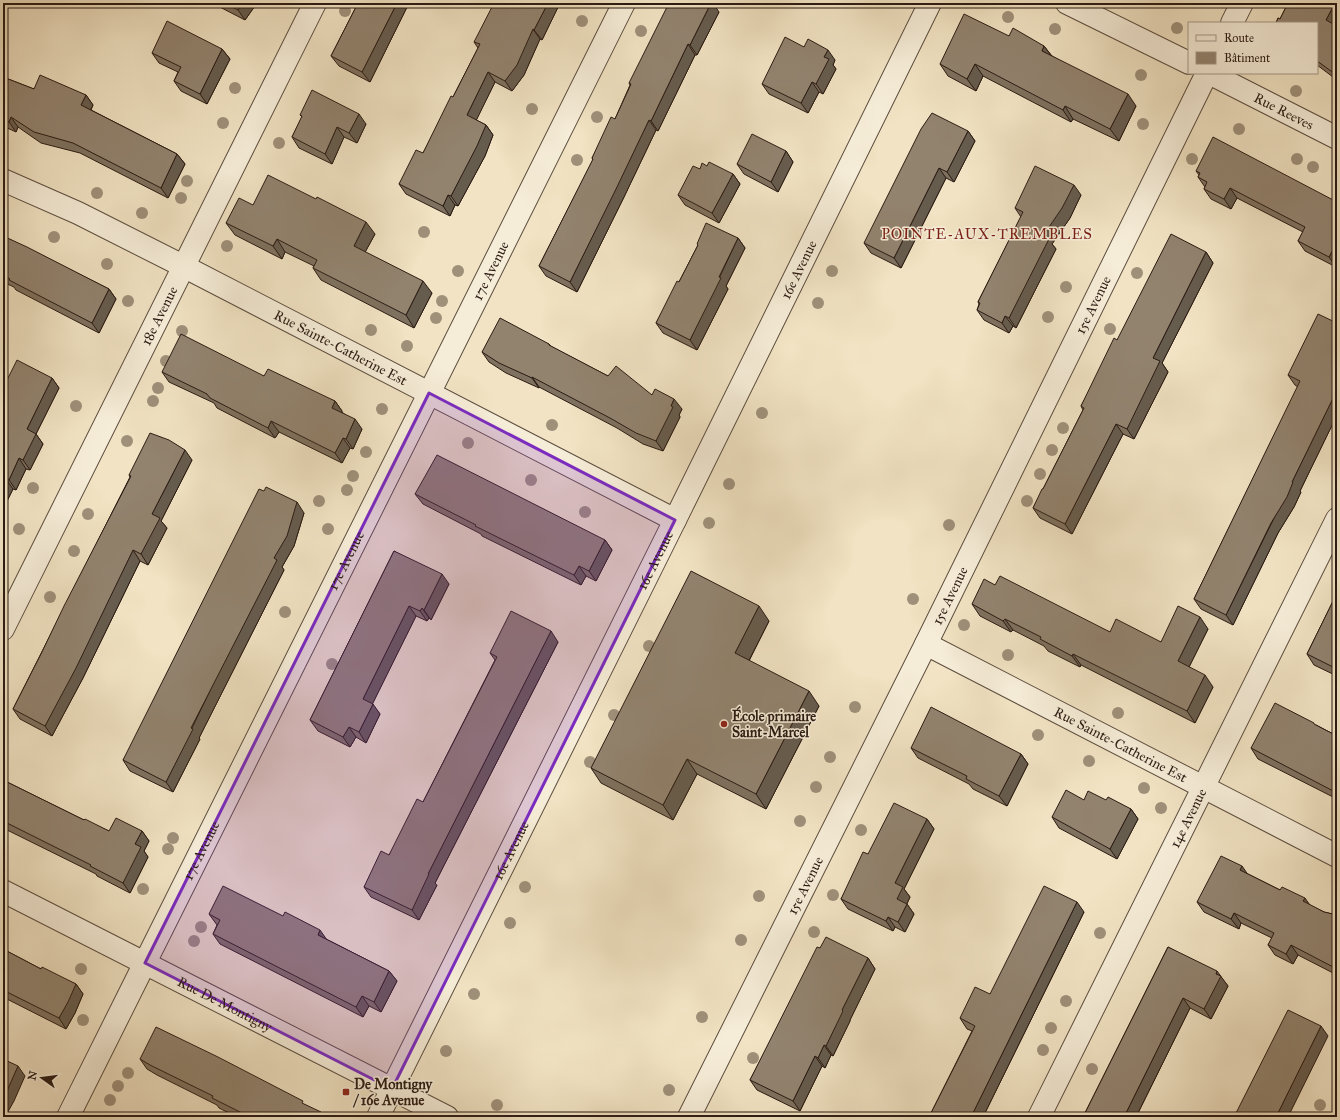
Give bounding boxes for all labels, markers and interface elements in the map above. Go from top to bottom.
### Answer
legend [1188,22,1318,74]
text: Route [1224,31,1254,45]
text: Bâtiment [1224,51,1271,65]
street label: Rue Reeves [1251,89,1316,134]
district label: POINTE-AUX-TREMBLES [881,225,1093,243]
street label: 16e Avenue [777,237,821,302]
street label: 17e Avenue [469,238,513,303]
street label: 15e Avenue [1072,273,1115,337]
street label: 18e Avenue [138,283,182,348]
street label: Rue Sainte-Catherine Est [271,306,410,389]
street label: 17e Avenue [324,528,368,593]
street label: 16e Avenue [634,528,677,593]
street label: 15e Avenue [929,564,972,628]
street label: Rue Sainte-Catherine Est [1051,703,1190,786]
place label: École primaire Saint-Marcel [732,706,816,741]
marker: École primaire Saint-Marcel [719,719,729,729]
street label: 14e Avenue [1166,786,1210,851]
street label: 17e Avenue [180,818,223,883]
street label: 16e Avenue [489,818,533,883]
street label: 15e Avenue [784,854,827,918]
street label: Rue De Montigny [174,973,275,1036]
north arrow [22,1058,62,1098]
text: N [25,1069,40,1082]
place label: De Montigny / 16e Avenue [352,1076,433,1109]
marker: De Montigny / 16e Avenue [341,1087,351,1097]

